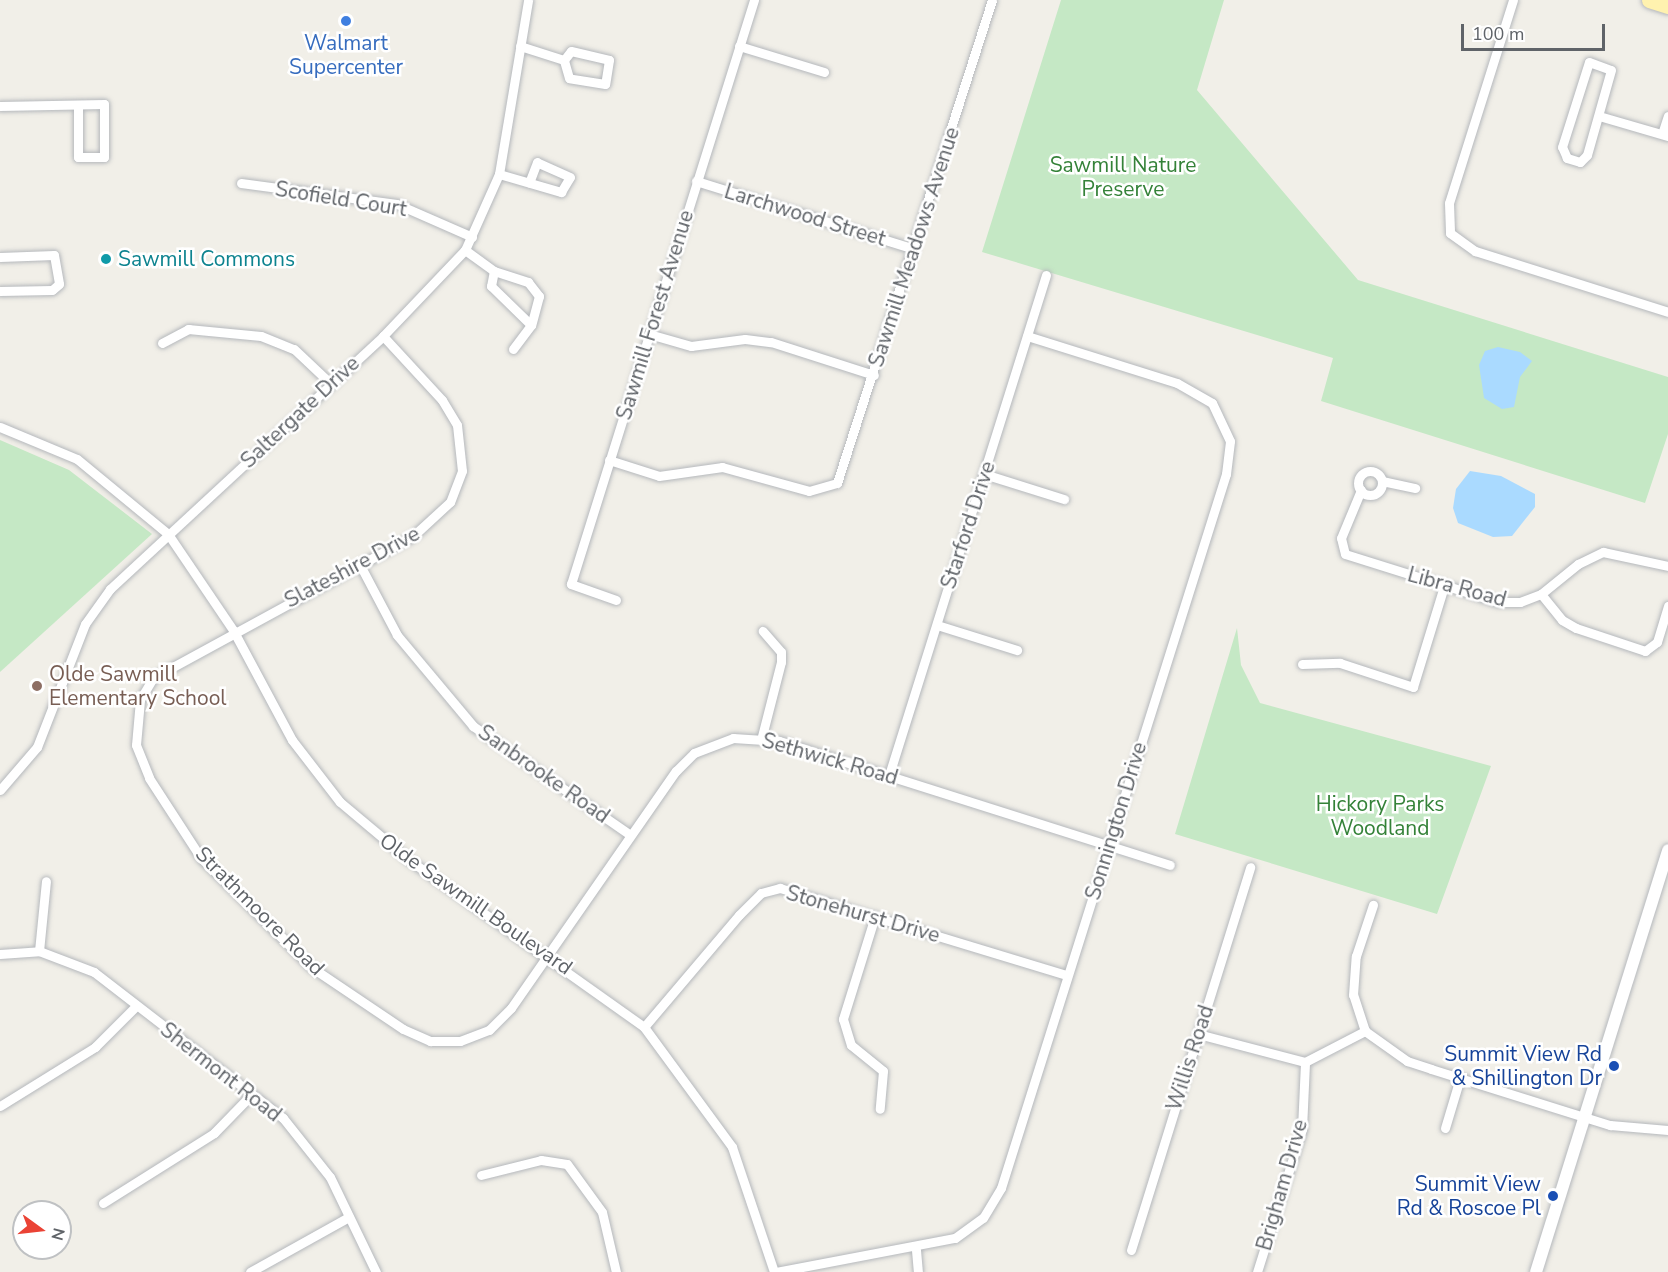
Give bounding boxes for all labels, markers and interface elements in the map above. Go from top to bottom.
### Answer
scale bar [1464,12,1608,50]
marker: Walmart Supercenter [339,14,353,28]
text: 100 m [1472,22,1524,46]
place label: Walmart Supercenter [289,30,403,80]
street label: Sawmill Meadows Avenue [863,124,965,370]
park label: Sawmill Nature Preserve [1050,152,1196,202]
street label: Scofield Court [273,176,409,222]
street label: Larchwood Street [721,179,889,251]
street label: Sawmill Forest Avenue [611,207,699,423]
place label: Sawmill Commons [118,246,295,272]
marker: Sawmill Commons [99,252,113,266]
street label: Saltergate Drive [235,351,365,473]
street label: Starford Drive [936,458,1000,592]
street label: Slateshire Drive [280,521,424,613]
street label: Libra Road [1405,562,1509,612]
place label: Olde Sawmill Elementary School [49,661,227,711]
marker: Olde Sawmill Elementary School [30,679,44,693]
street label: Sanbrooke Road [473,719,615,829]
street label: Sethwick Road [759,728,901,790]
street label: Sonnington Drive [1080,739,1152,903]
park label: Hickory Parks Woodland [1316,791,1444,841]
street label: Olde Sawmill Boulevard [375,828,577,980]
street label: Strathmoore Road [190,841,330,981]
street label: Stonehurst Drive [783,880,943,948]
street label: Willis Road [1161,1002,1219,1114]
street label: Shermont Road [155,1017,287,1127]
place label: Summit View Rd & Shillington Dr [1444,1041,1602,1091]
marker: Summit View Rd & Shillington Dr [1607,1059,1621,1073]
street label: Brigham Drive [1251,1117,1313,1253]
place label: Summit View Rd & Roscoe Pl [1397,1171,1541,1221]
marker: Summit View Rd & Roscoe Pl [1546,1189,1560,1203]
north arrow [12,1200,72,1260]
text: N [45,1226,70,1243]

